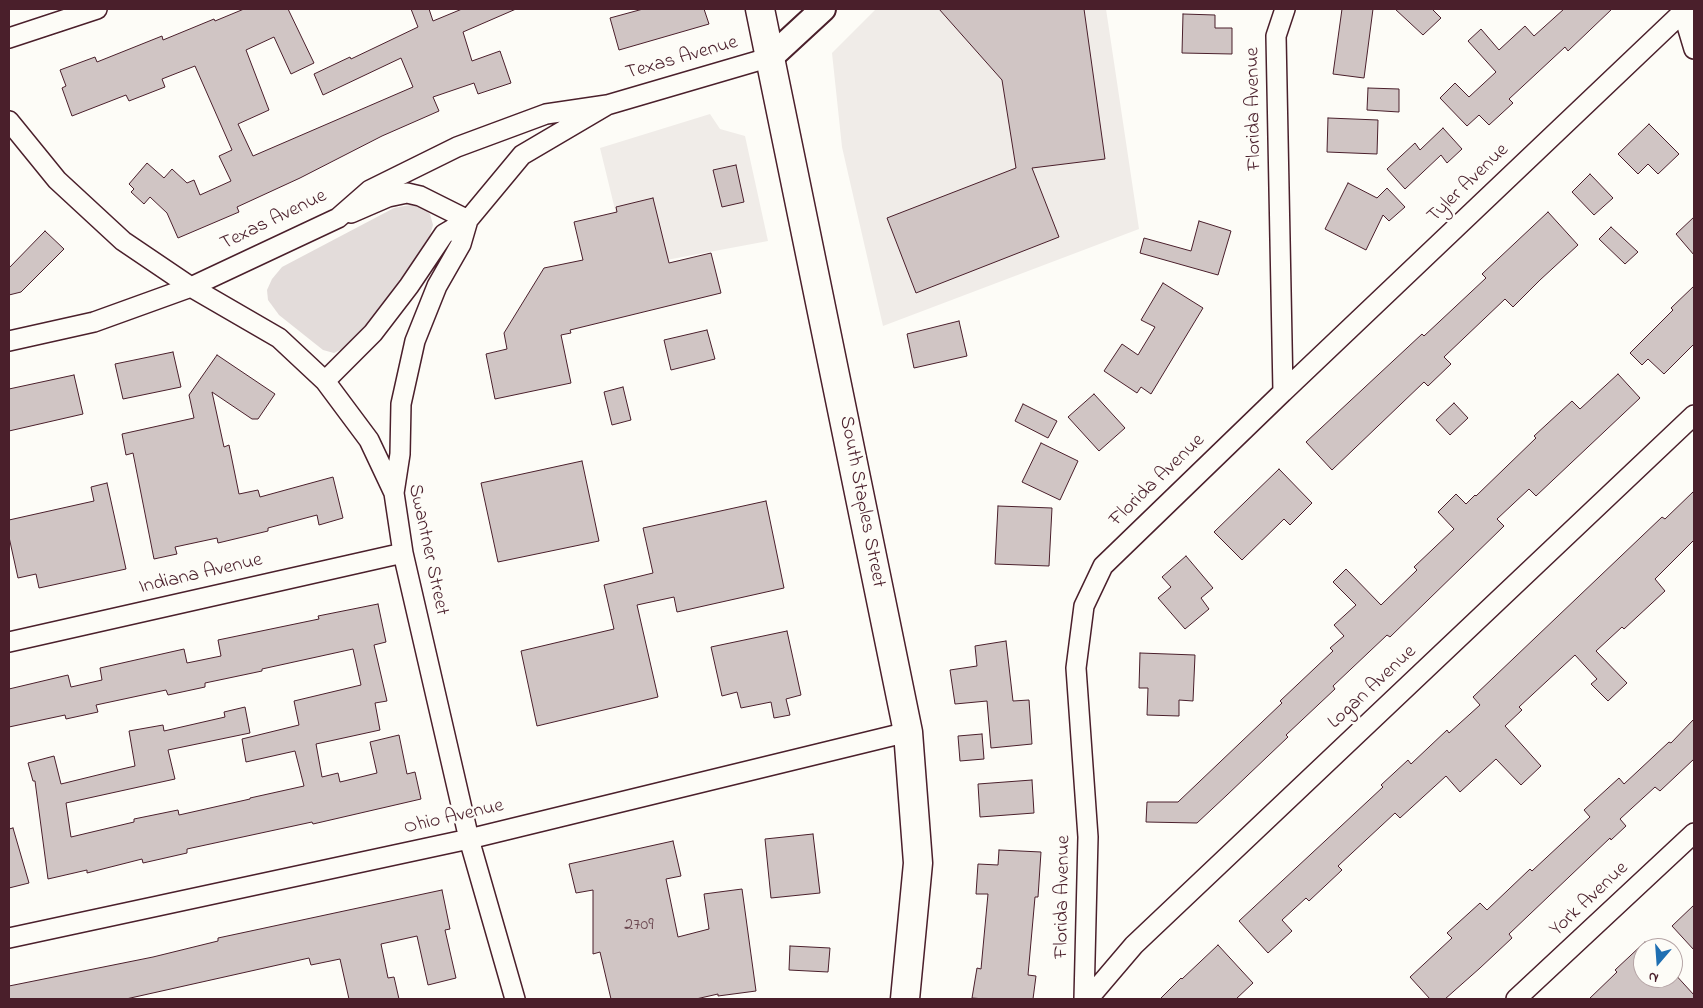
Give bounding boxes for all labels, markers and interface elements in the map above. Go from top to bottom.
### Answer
street label: Texas Avenue [623,32,741,86]
street label: Florida Avenue [1242,47,1268,171]
street label: Tyler Avenue [1423,139,1515,229]
street label: Texas Avenue [217,185,331,257]
street label: South Staples Street [833,414,889,590]
street label: Florida Avenue [1105,430,1211,532]
street label: Swantner Street [401,482,453,618]
street label: Indiana Avenue [137,549,265,601]
street label: Logan Avenue [1324,641,1422,735]
street label: Ohio Avenue [402,795,506,841]
street label: Florida Avenue [1051,835,1077,959]
street label: York Avenue [1546,858,1634,942]
house number: 2709 [624,915,654,937]
north arrow [1633,938,1683,988]
text: N [1646,965,1661,988]

